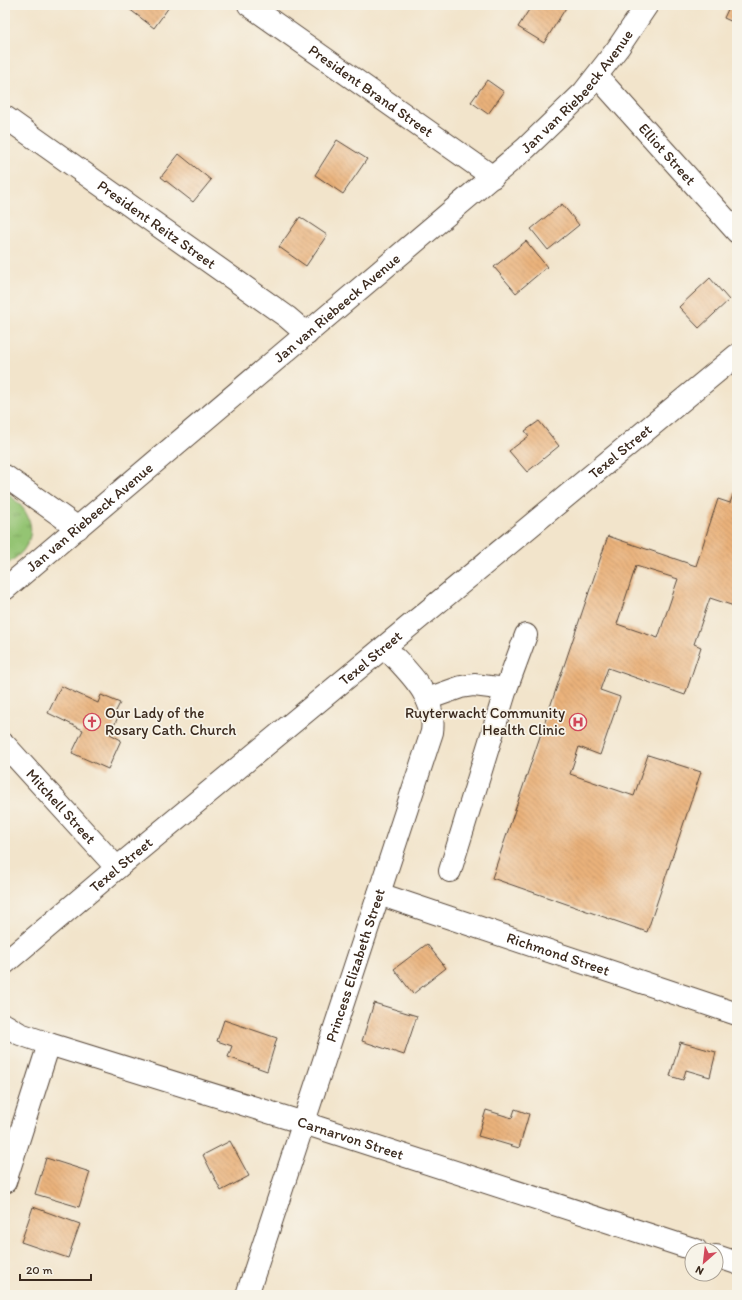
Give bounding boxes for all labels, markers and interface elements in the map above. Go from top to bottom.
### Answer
street label: Jan van Riebeeck Avenue [517,26,637,157]
street label: President Brand Street [305,41,437,141]
street label: Elliot Street [635,119,700,189]
street label: President Reitz Street [94,176,220,273]
street label: Jan van Riebeeck Avenue [270,249,404,367]
street label: Texel Street [585,420,656,483]
street label: Jan van Riebeeck Avenue [23,459,157,576]
street label: Texel Street [335,627,406,689]
place label: Our Lady of the Rosary Cath. Church [105,704,236,739]
place label: Ruyterwacht Community Health Clinic [405,704,565,739]
church icon: Our Lady of the Rosary Cath. Church [82,712,102,732]
hospital icon: Ruyterwacht Community Health Clinic [568,712,588,732]
street label: Mitchell Street [22,765,100,848]
street label: Texel Street [86,833,156,896]
street label: Princess Elizabeth Street [322,886,389,1044]
street label: Richmond Street [504,928,613,980]
street label: Carnarvon Street [295,1112,406,1164]
north arrow [684,1242,724,1282]
scale bar [20,1256,91,1282]
text: 20 m [26,1263,53,1277]
text: N [693,1263,706,1278]

